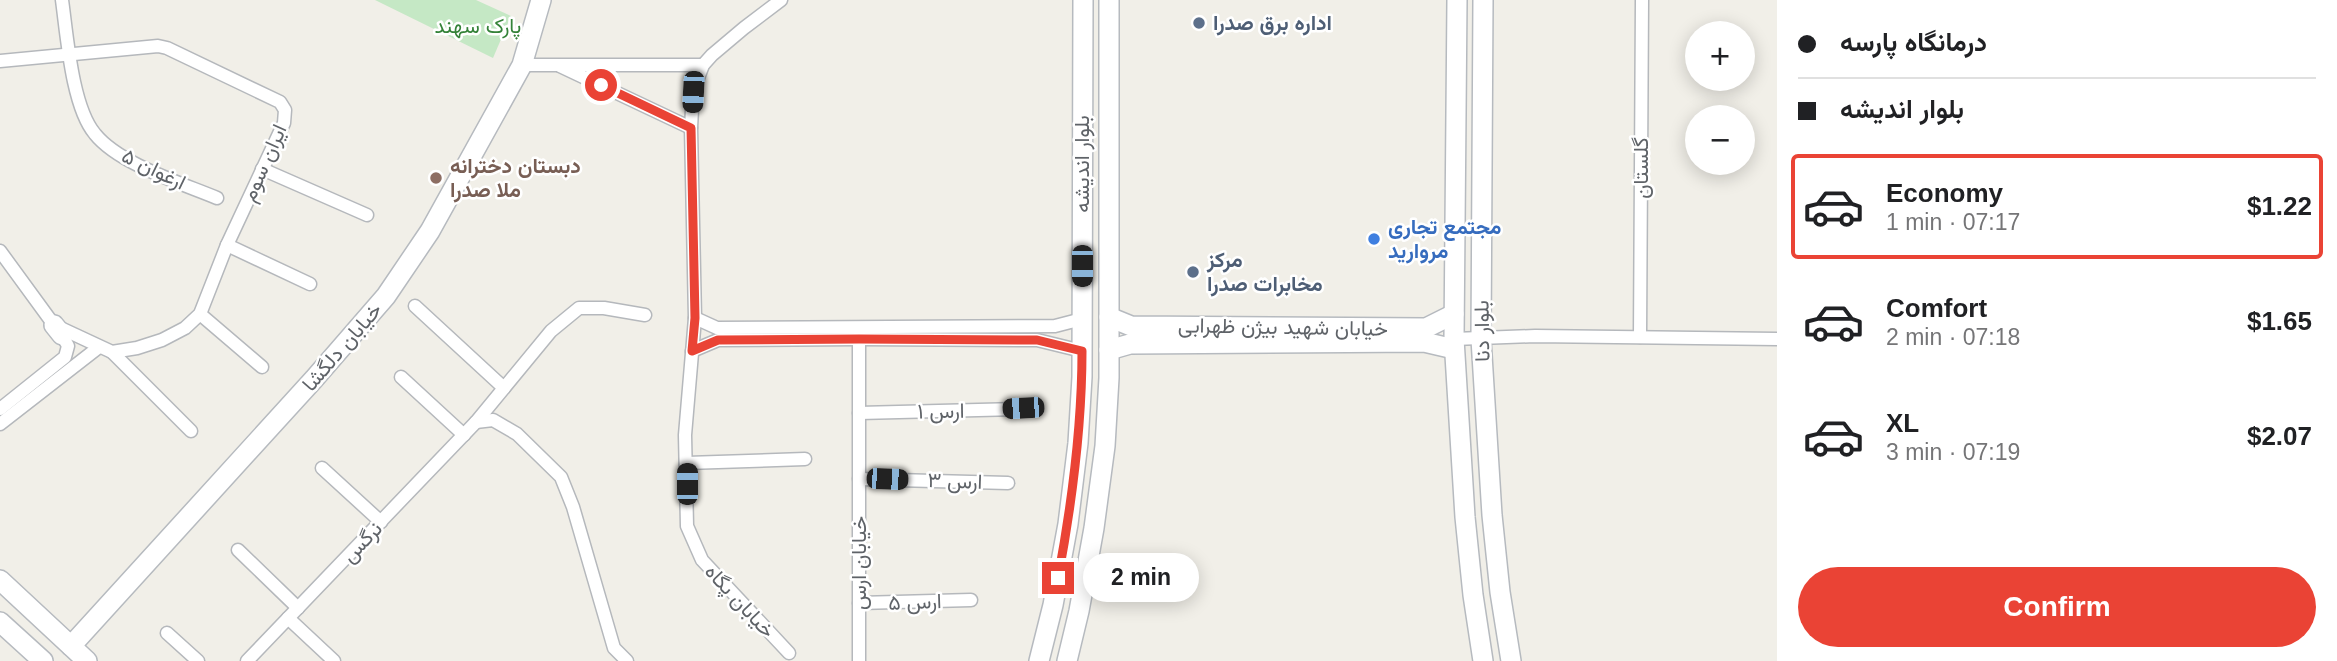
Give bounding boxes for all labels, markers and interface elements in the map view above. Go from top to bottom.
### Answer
place label: اداره برق صدرا [1213,11,1332,36]
park label: پارک سهند [435,14,521,40]
marker: اداره برق صدرا [1191,15,1207,31]
map controls [1685,21,1755,175]
button: + [1685,21,1755,91]
text: درمانگاه پارسه [1840,27,1987,57]
route start [585,69,617,101]
car [682,70,705,114]
text: بلوار اندیشه [1840,94,1964,124]
button: − [1685,105,1755,175]
street label: بلوار اندیشه [1070,115,1095,213]
street label: ایران سوم [236,121,293,206]
street label: گلستان [1629,137,1653,199]
street label: ارغوان ۵ [118,143,190,196]
place label: دبستان دخترانه ملا صدرا [450,154,581,203]
marker: دبستان دخترانه ملا صدرا [428,170,444,186]
icon: car [1802,175,1865,238]
text: Economy [1886,178,2003,208]
text: $1.22 [2247,191,2312,221]
text: 1 min · 07:17 [1886,209,2020,235]
place label: مجتمع تجاری مروارید [1388,215,1501,264]
marker: مجتمع تجاری مروارید [1366,231,1382,247]
car [1072,245,1093,287]
place label: مرکز مخابرات صدرا [1206,248,1323,297]
marker: مرکز مخابرات صدرا [1185,264,1201,280]
icon: car [1802,290,1865,353]
text: Comfort [1886,293,1987,323]
street label: خیابان دلگشا [297,298,387,396]
street label: بلوار دنا [1469,300,1496,362]
text: $1.65 [2247,306,2312,336]
street label: خیابان شهید بیژن ظهرابی [1178,313,1388,342]
text: 2 min · 07:18 [1886,324,2020,350]
car [1002,396,1045,420]
street label: ارس ۱ [917,399,965,424]
icon: car [1802,405,1865,468]
text: XL [1886,408,1919,438]
text: $2.07 [2247,421,2312,451]
text: 3 min · 07:19 [1886,439,2020,465]
car [677,463,698,505]
car [866,468,909,490]
street label: ارس ۳ [927,468,983,495]
street label: خیابان ارس [847,516,872,610]
street label: نرگس [337,517,388,568]
callout: 2 min [1082,554,1198,602]
street label: خیابان پگاه [699,559,780,644]
route end [1042,562,1074,594]
text: 2 min [1111,564,1171,590]
button: Confirm [1798,567,2316,647]
street label: ارس ۵ [888,589,942,616]

